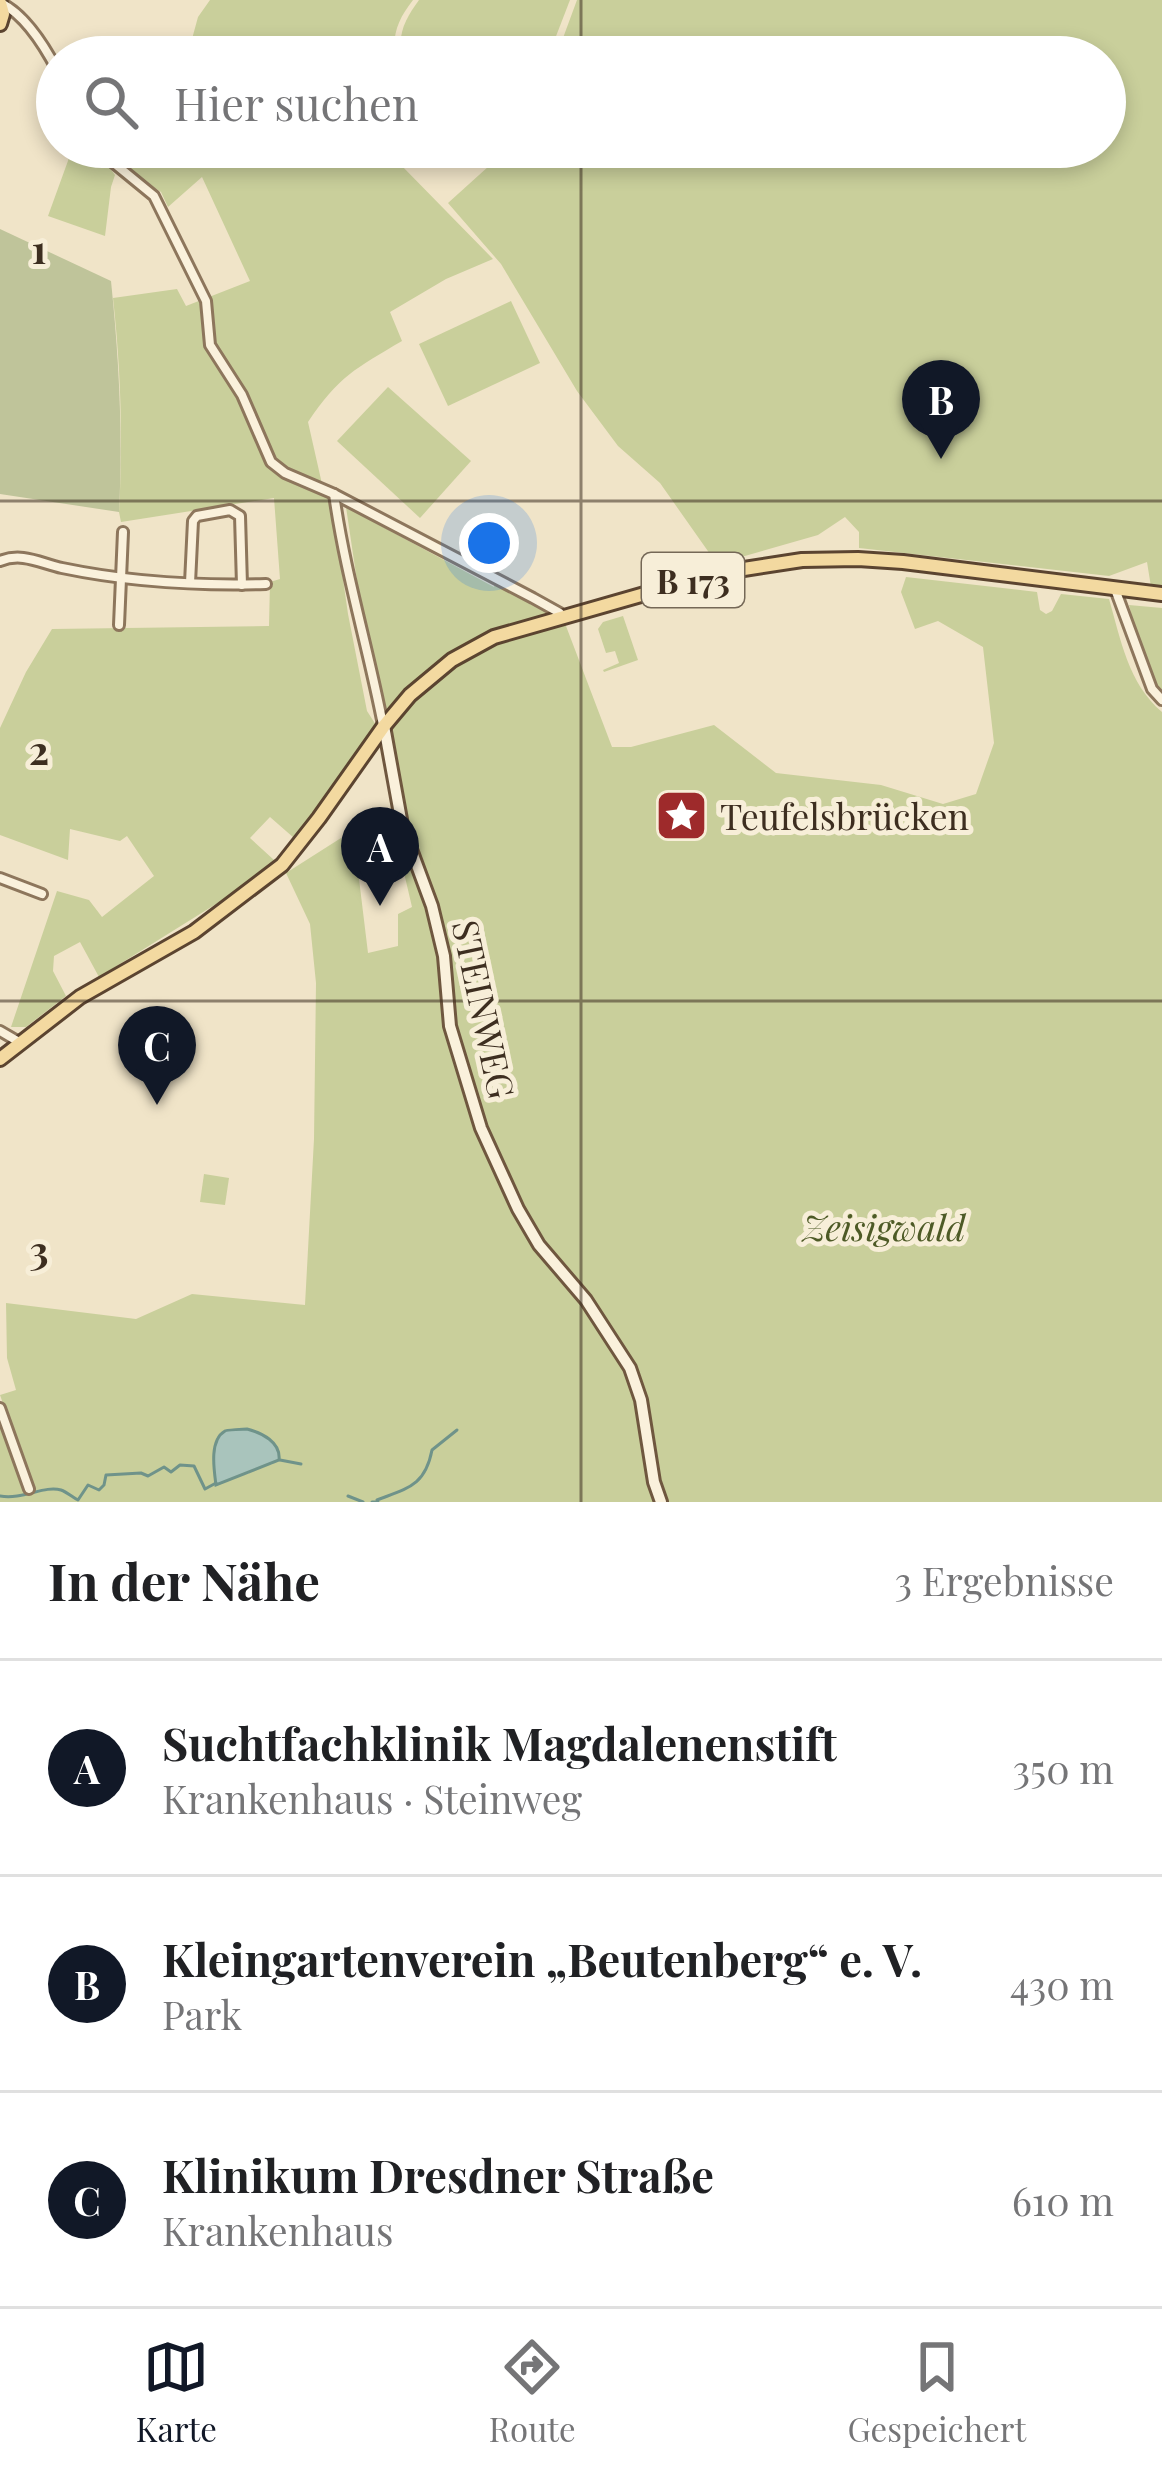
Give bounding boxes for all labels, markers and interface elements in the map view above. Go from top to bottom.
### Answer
search box [36,36,1126,168]
icon: search [78,69,144,135]
text: Hier suchen [174,72,419,132]
text: 1 [32,222,46,274]
pin: B [902,360,980,459]
your location [459,513,519,573]
road number: B 173 [642,553,744,607]
text: 2 [29,723,49,775]
place icon: Teufelsbrücken [653,787,709,843]
place label: Teufelsbrücken [720,791,969,839]
pin: A [341,807,419,906]
street label: STEINWEG [443,915,527,1103]
pin: C [118,1006,196,1105]
park label: Zeisigwald [800,1202,967,1250]
text: 3 [29,1223,49,1275]
text: In der Nähe [48,1546,320,1614]
text: 3 Ergebnisse [894,1554,1114,1606]
text: Suchtfachklinik Magdalenenstift [162,1712,837,1772]
text: A [74,1742,100,1794]
text: 350 m [1012,1742,1114,1794]
text: Krankenhaus · Steinweg [162,1772,582,1824]
text: Kleingartenverein „Beutenberg“ e. V. [162,1928,922,1988]
text: B [74,1958,100,2010]
text: 430 m [1010,1958,1114,2010]
text: Park [162,1988,242,2040]
text: Klinikum Dresdner Straße [162,2144,714,2204]
text: C [73,2174,101,2226]
text: 610 m [1012,2174,1114,2226]
text: Krankenhaus [162,2204,393,2256]
tab: Karte [136,2334,217,2450]
tab: Route [489,2334,576,2450]
tab: Gespeichert [847,2334,1026,2450]

